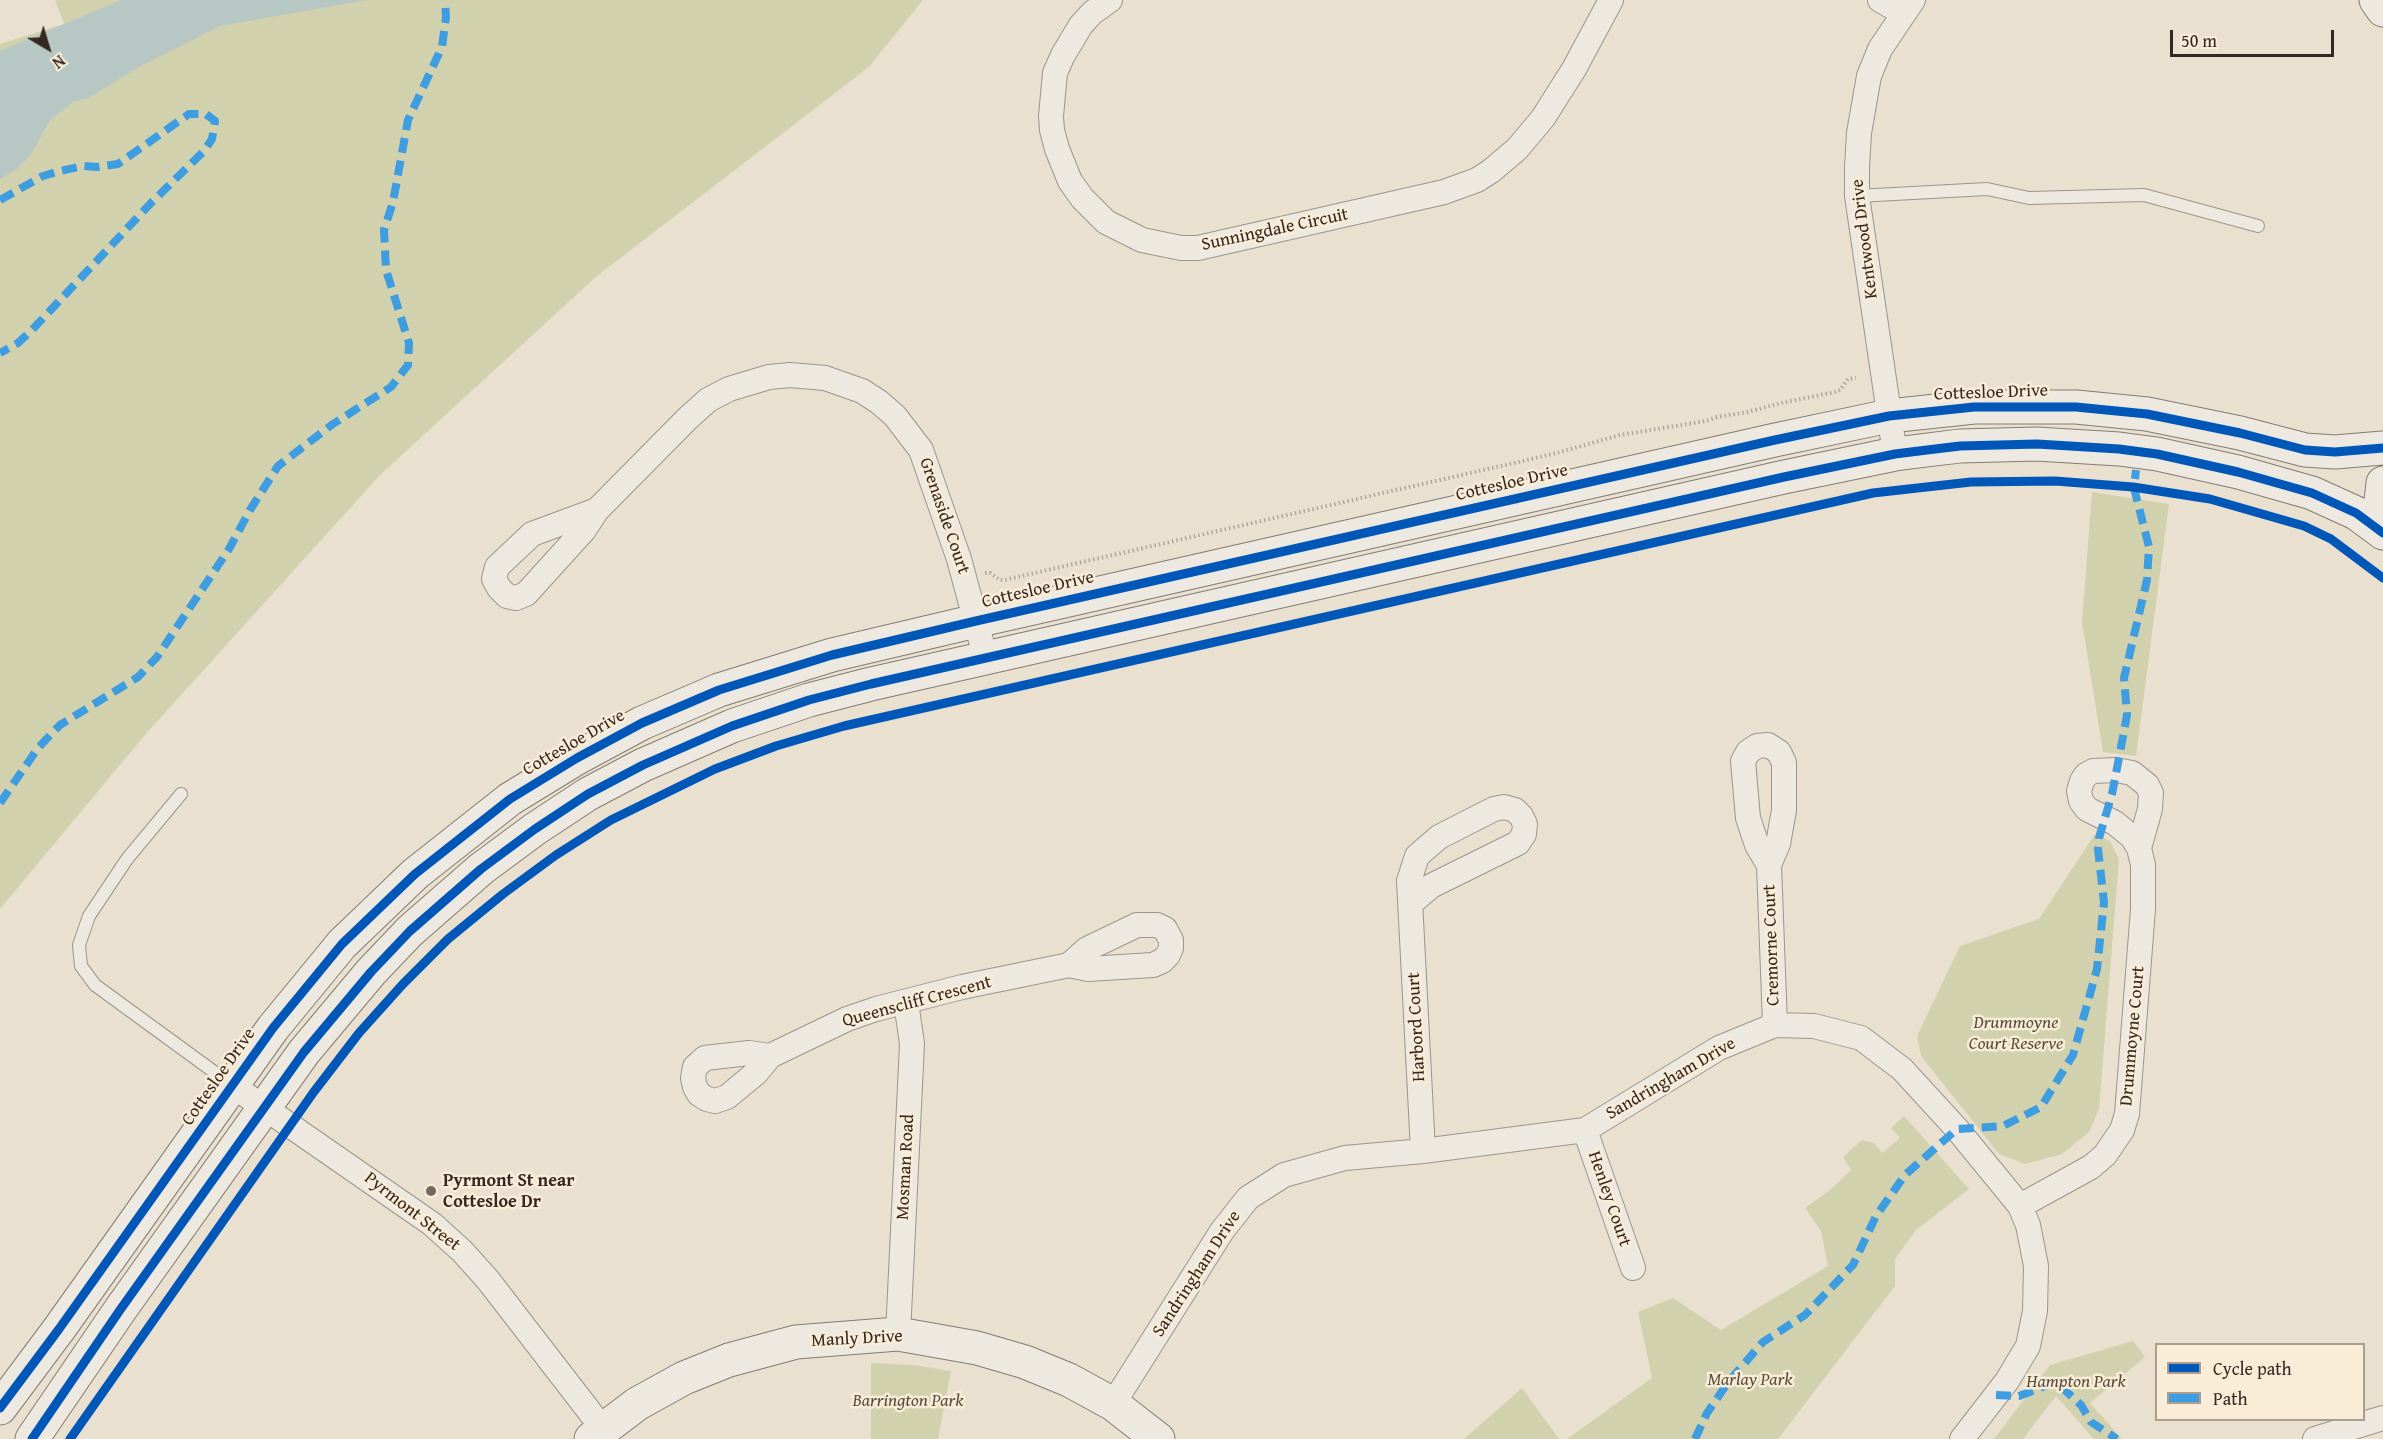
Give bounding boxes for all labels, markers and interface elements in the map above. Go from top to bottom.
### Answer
north arrow [18,18,78,78]
scale bar [2173,18,2336,56]
text: 50 m [2181,27,2217,54]
text: N [47,49,71,75]
street label: Kentwood Drive [1847,178,1883,300]
street label: Sunningdale Circuit [1200,204,1350,256]
street label: Cottesloe Drive [1934,380,2048,406]
street label: Grenaside Court [914,455,974,577]
street label: Cottesloe Drive [1454,460,1570,506]
street label: Cottesloe Drive [980,567,1096,613]
street label: Cottesloe Drive [519,705,629,781]
street label: Cremorne Court [1759,884,1785,1006]
street label: Drummoyne Court [2116,965,2150,1107]
street label: Queenscliff Crescent [840,972,994,1032]
street label: Harbord Court [1403,972,1431,1082]
park label: Drummoyne Court Reserve [1969,1012,2063,1054]
street label: Cottesloe Drive [177,1024,261,1130]
street label: Sandringham Drive [1602,1033,1740,1125]
street label: Mosman Road [892,1113,920,1221]
street label: Henley Court [1583,1148,1635,1250]
street label: Pyrmont Street [360,1168,464,1256]
place label: Pyrmont St near Cottesloe Dr [443,1170,575,1212]
marker: Pyrmont St near Cottesloe Dr [424,1184,438,1198]
street label: Sandringham Drive [1148,1207,1246,1341]
street label: Manly Drive [811,1326,903,1352]
legend [2155,1343,2365,1421]
text: Cycle path [2213,1355,2292,1382]
park label: Marlay Park [1707,1369,1793,1391]
park label: Hampton Park [2026,1371,2126,1393]
text: Path [2213,1385,2248,1412]
park label: Barrington Park [853,1390,963,1412]

